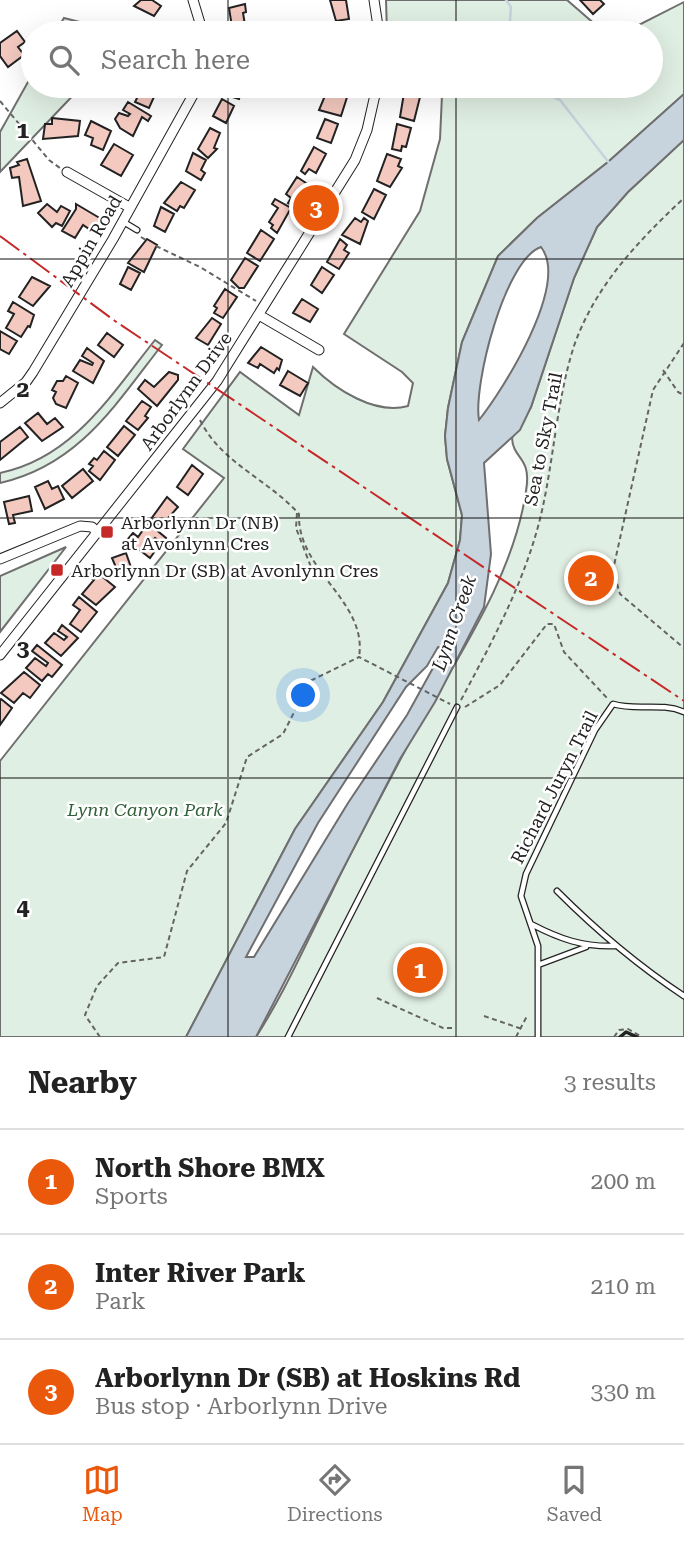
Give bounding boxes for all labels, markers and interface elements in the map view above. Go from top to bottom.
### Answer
search box [21,21,663,98]
icon: search [45,41,83,79]
text: Search here [101,45,250,75]
text: 1 [17,117,30,144]
pin: 3 [293,182,339,234]
street label: Appin Road [56,191,126,290]
street label: Arborlynn Drive [136,328,236,454]
street label: Sea to Sky Trail [520,370,566,508]
text: 2 [17,376,29,403]
place label: Arborlynn Dr (NB) at Avonlynn Cres [121,512,279,554]
marker: Arborlynn Dr (NB) at Avonlynn Cres [99,524,115,540]
pin: 2 [568,552,614,604]
place label: Arborlynn Dr (SB) at Avonlynn Cres [71,560,378,581]
marker: Arborlynn Dr (SB) at Avonlynn Cres [49,562,65,578]
water label: Lynn Creek [427,571,481,675]
text: 3 [17,635,30,662]
your location [286,678,320,712]
street label: Richard Juryn Trail [506,707,602,867]
park label: Lynn Canyon Park [66,799,223,820]
text: 4 [17,894,30,921]
pin: 1 [397,944,443,996]
text: Nearby [28,1065,137,1100]
text: 3 results [564,1069,656,1096]
text: North Shore BMX [95,1153,325,1183]
text: 1 [45,1168,57,1195]
text: 200 m [591,1168,656,1195]
text: Sports [95,1183,168,1210]
text: Inter River Park [95,1258,305,1288]
text: 2 [45,1273,57,1300]
text: 210 m [591,1273,656,1300]
text: Park [95,1288,146,1315]
text: Arborlynn Dr (SB) at Hoskins Rd [95,1363,520,1393]
text: 3 [45,1378,57,1405]
text: 330 m [591,1378,656,1405]
text: Bus stop · Arborlynn Drive [95,1393,387,1420]
tab: Map [82,1461,123,1526]
tab: Directions [287,1461,383,1526]
tab: Saved [547,1461,602,1526]

